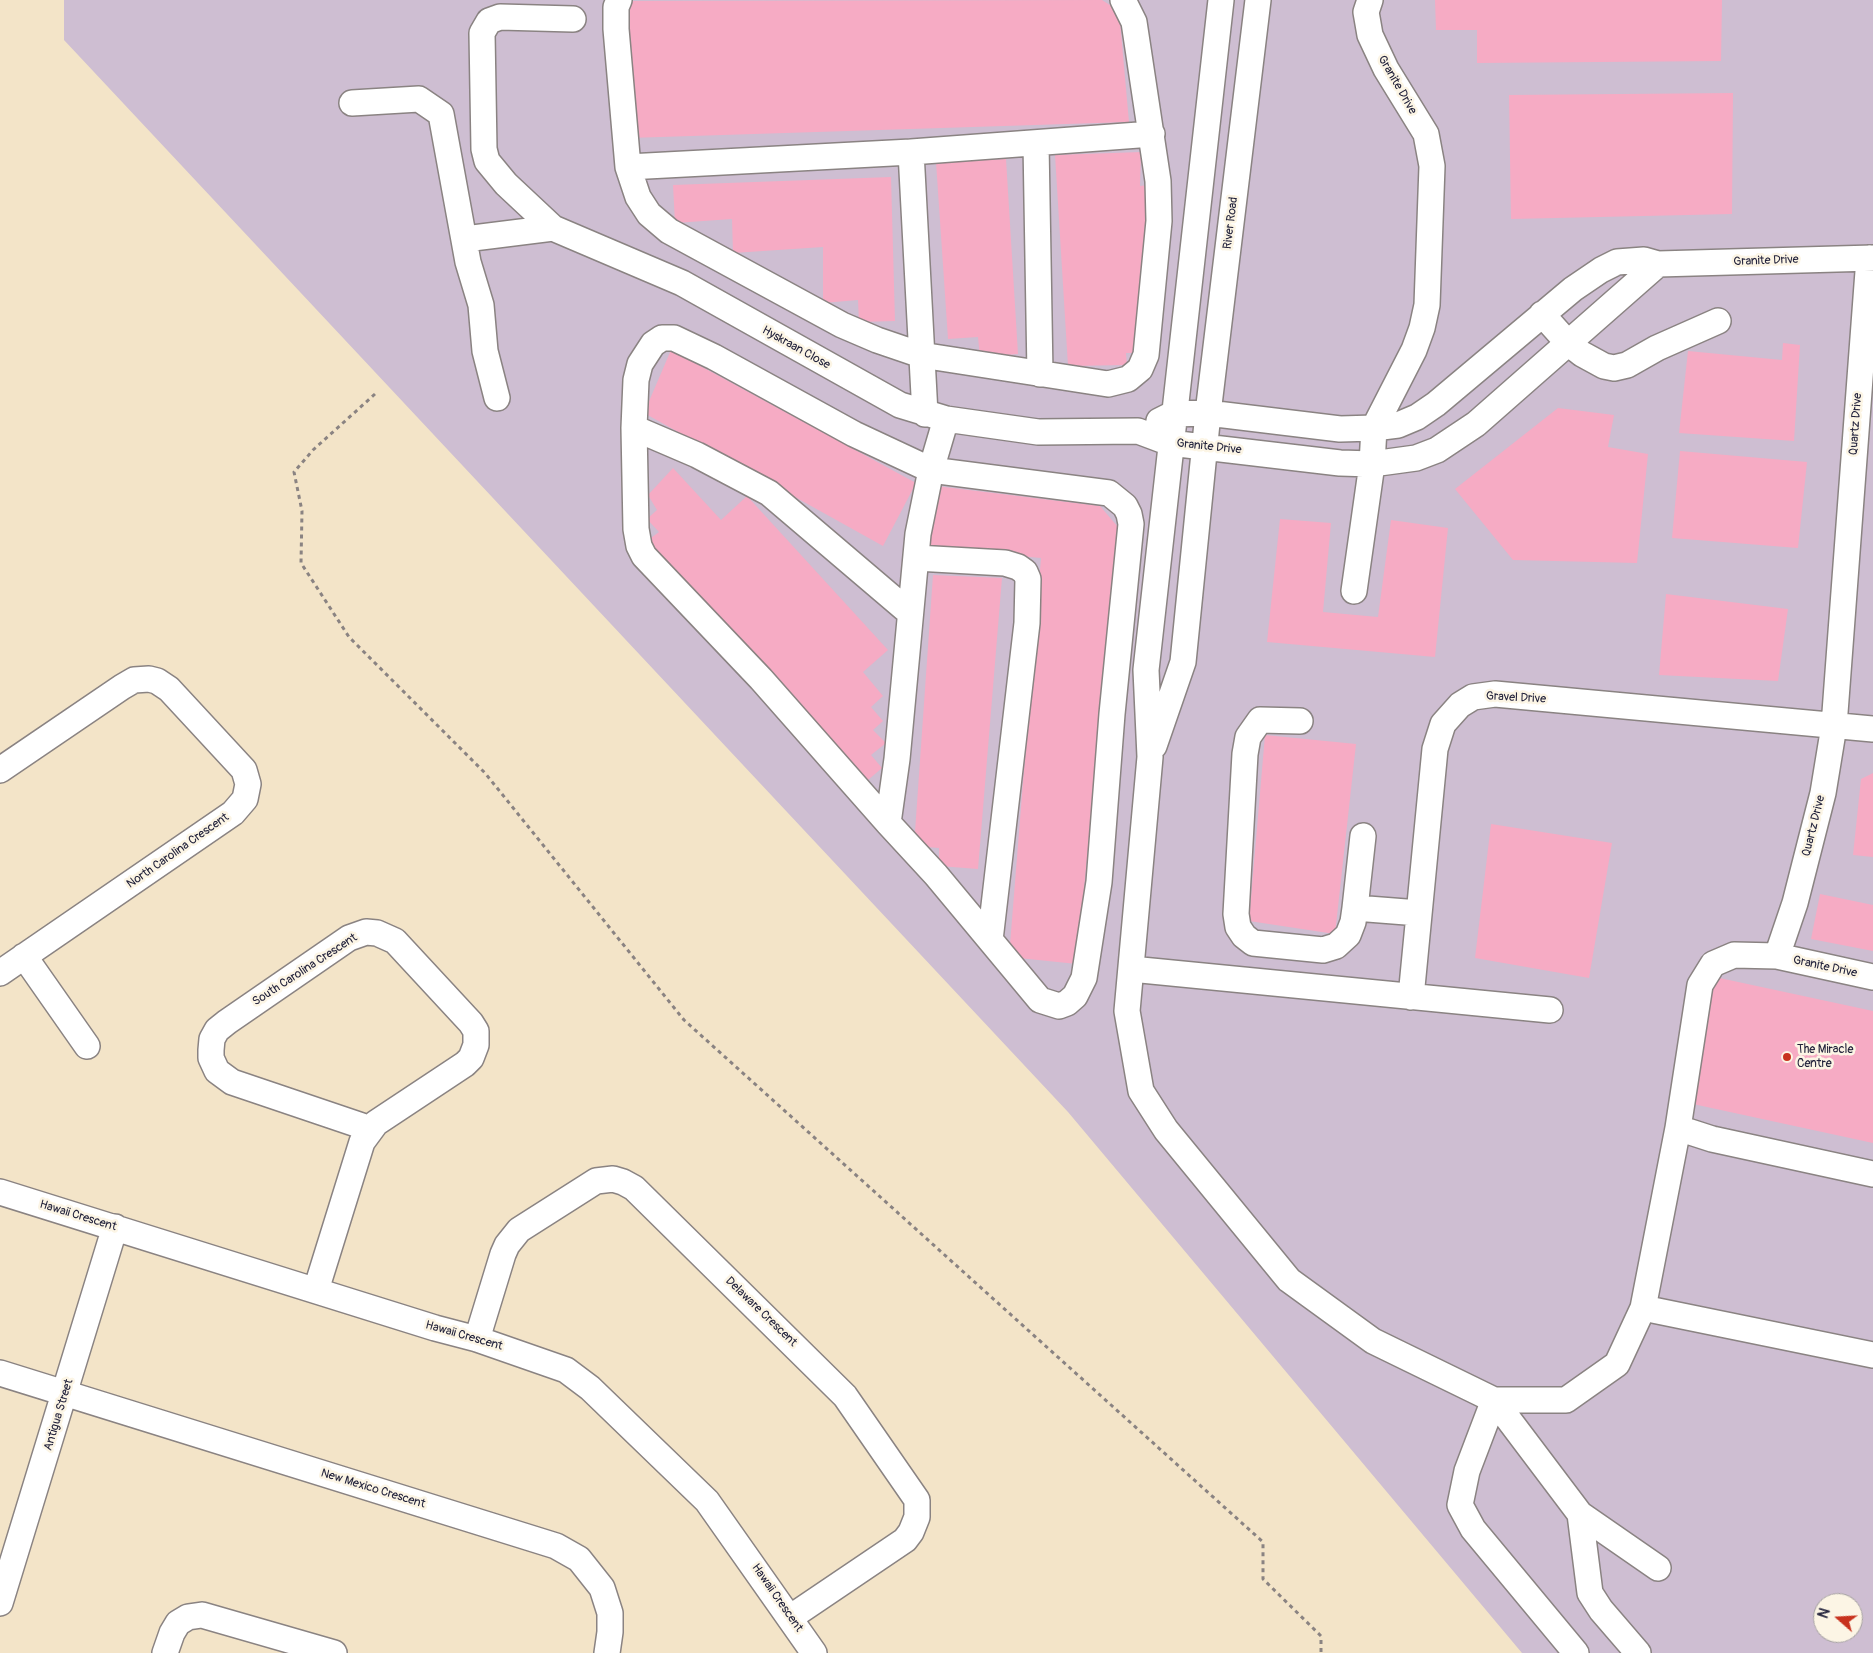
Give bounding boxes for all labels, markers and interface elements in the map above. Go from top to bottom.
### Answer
street label: Granite Drive [1374,53,1420,117]
street label: River Road [1221,196,1241,250]
street label: Granite Drive [1733,253,1799,269]
street label: Hyskraan Close [759,323,833,373]
street label: Quartz Drive [1847,392,1865,456]
street label: Granite Drive [1176,436,1242,458]
street label: Gravel Drive [1486,689,1546,707]
street label: Quartz Drive [1799,794,1829,858]
street label: North Carolina Crescent [124,810,232,892]
street label: South Carolina Crescent [250,931,360,1009]
street label: Granite Drive [1792,953,1858,981]
place label: The Miracle Centre [1797,1043,1853,1071]
marker: The Miracle Centre [1781,1051,1793,1063]
street label: Hawaii Crescent [38,1197,118,1235]
street label: Delaware Crescent [722,1274,800,1350]
street label: Hawaii Crescent [424,1318,504,1354]
street label: Antigua Street [41,1377,77,1453]
street label: New Mexico Crescent [319,1466,427,1512]
street label: Hawaii Crescent [748,1561,806,1635]
north arrow [1813,1593,1863,1643]
text: N [1815,1606,1834,1621]

